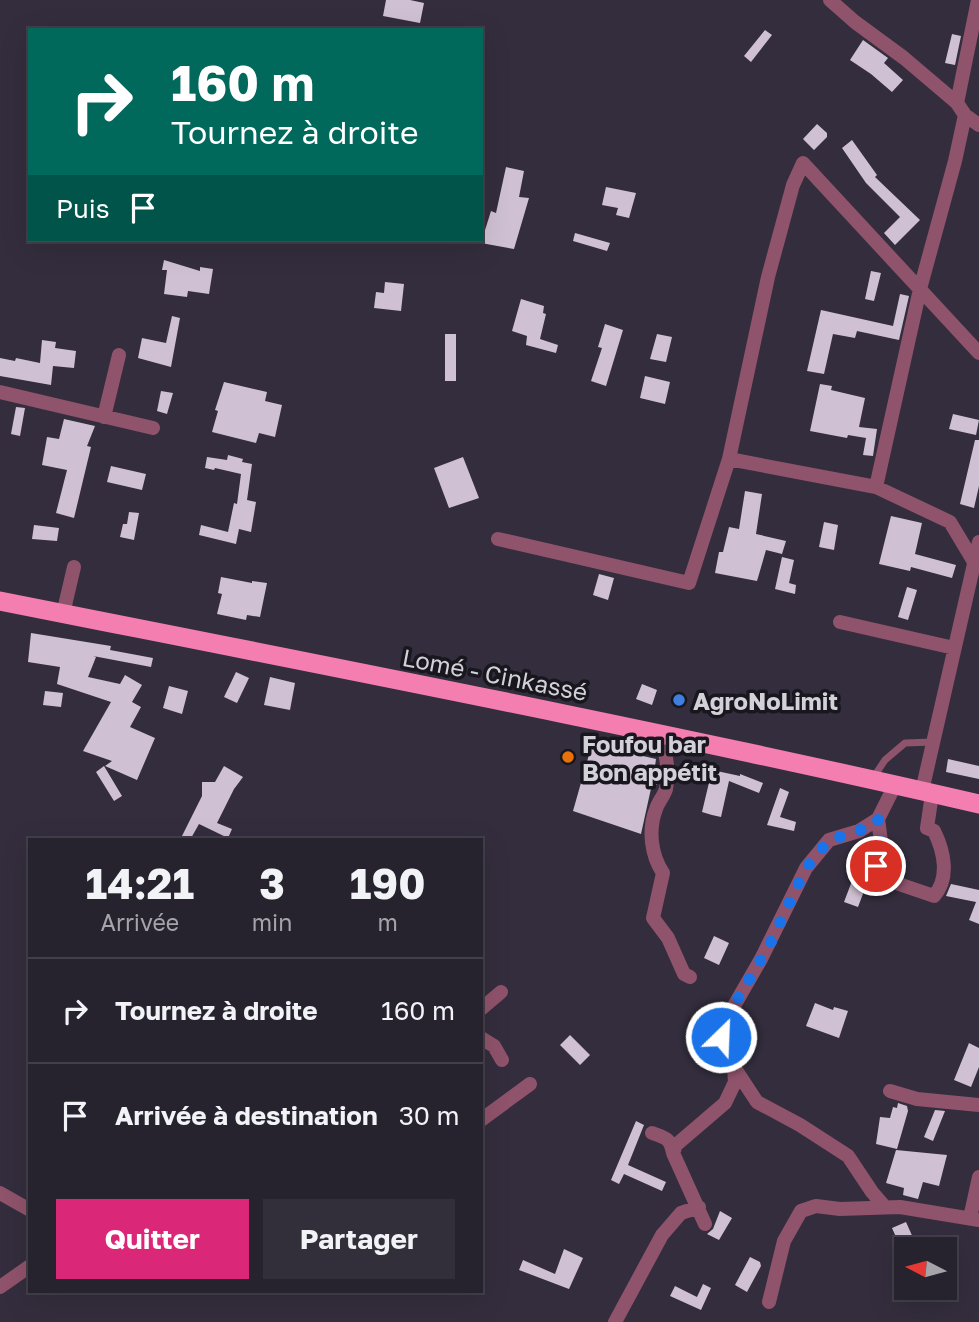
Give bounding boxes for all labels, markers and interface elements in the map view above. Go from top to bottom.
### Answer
text: 160 m [171,53,314,112]
icon: right [56,56,147,147]
text: Tournez à droite [171,113,419,151]
icon: arrive [124,189,162,227]
text: Puis [56,193,110,224]
street label: Lomé - Cinkassé [400,642,590,706]
place label: AgroNoLimit [693,686,838,715]
marker: AgroNoLimit [671,692,687,708]
place label: Foufou bar Bon appétit [582,729,717,786]
marker: Foufou bar Bon appétit [560,749,576,765]
pin [846,836,906,896]
icon: arrive [857,847,895,885]
text: 14:21 [86,858,194,908]
text: 3 [259,858,285,908]
text: 190 [350,858,425,908]
text: Arrivée [101,908,179,936]
text: min [252,908,292,936]
text: m [377,908,398,936]
icon: right [56,992,94,1030]
text: Tournez à droite [115,995,318,1026]
text: 160 m [381,995,455,1026]
position arrow [684,1000,758,1074]
icon: arrive [56,1097,94,1135]
text: Arrivée à destination [115,1100,378,1131]
text: 30 m [399,1100,460,1131]
button: Quitter [56,1199,249,1279]
button: Partager [263,1199,455,1279]
north arrow [894,1237,957,1300]
map controls [894,1237,957,1300]

